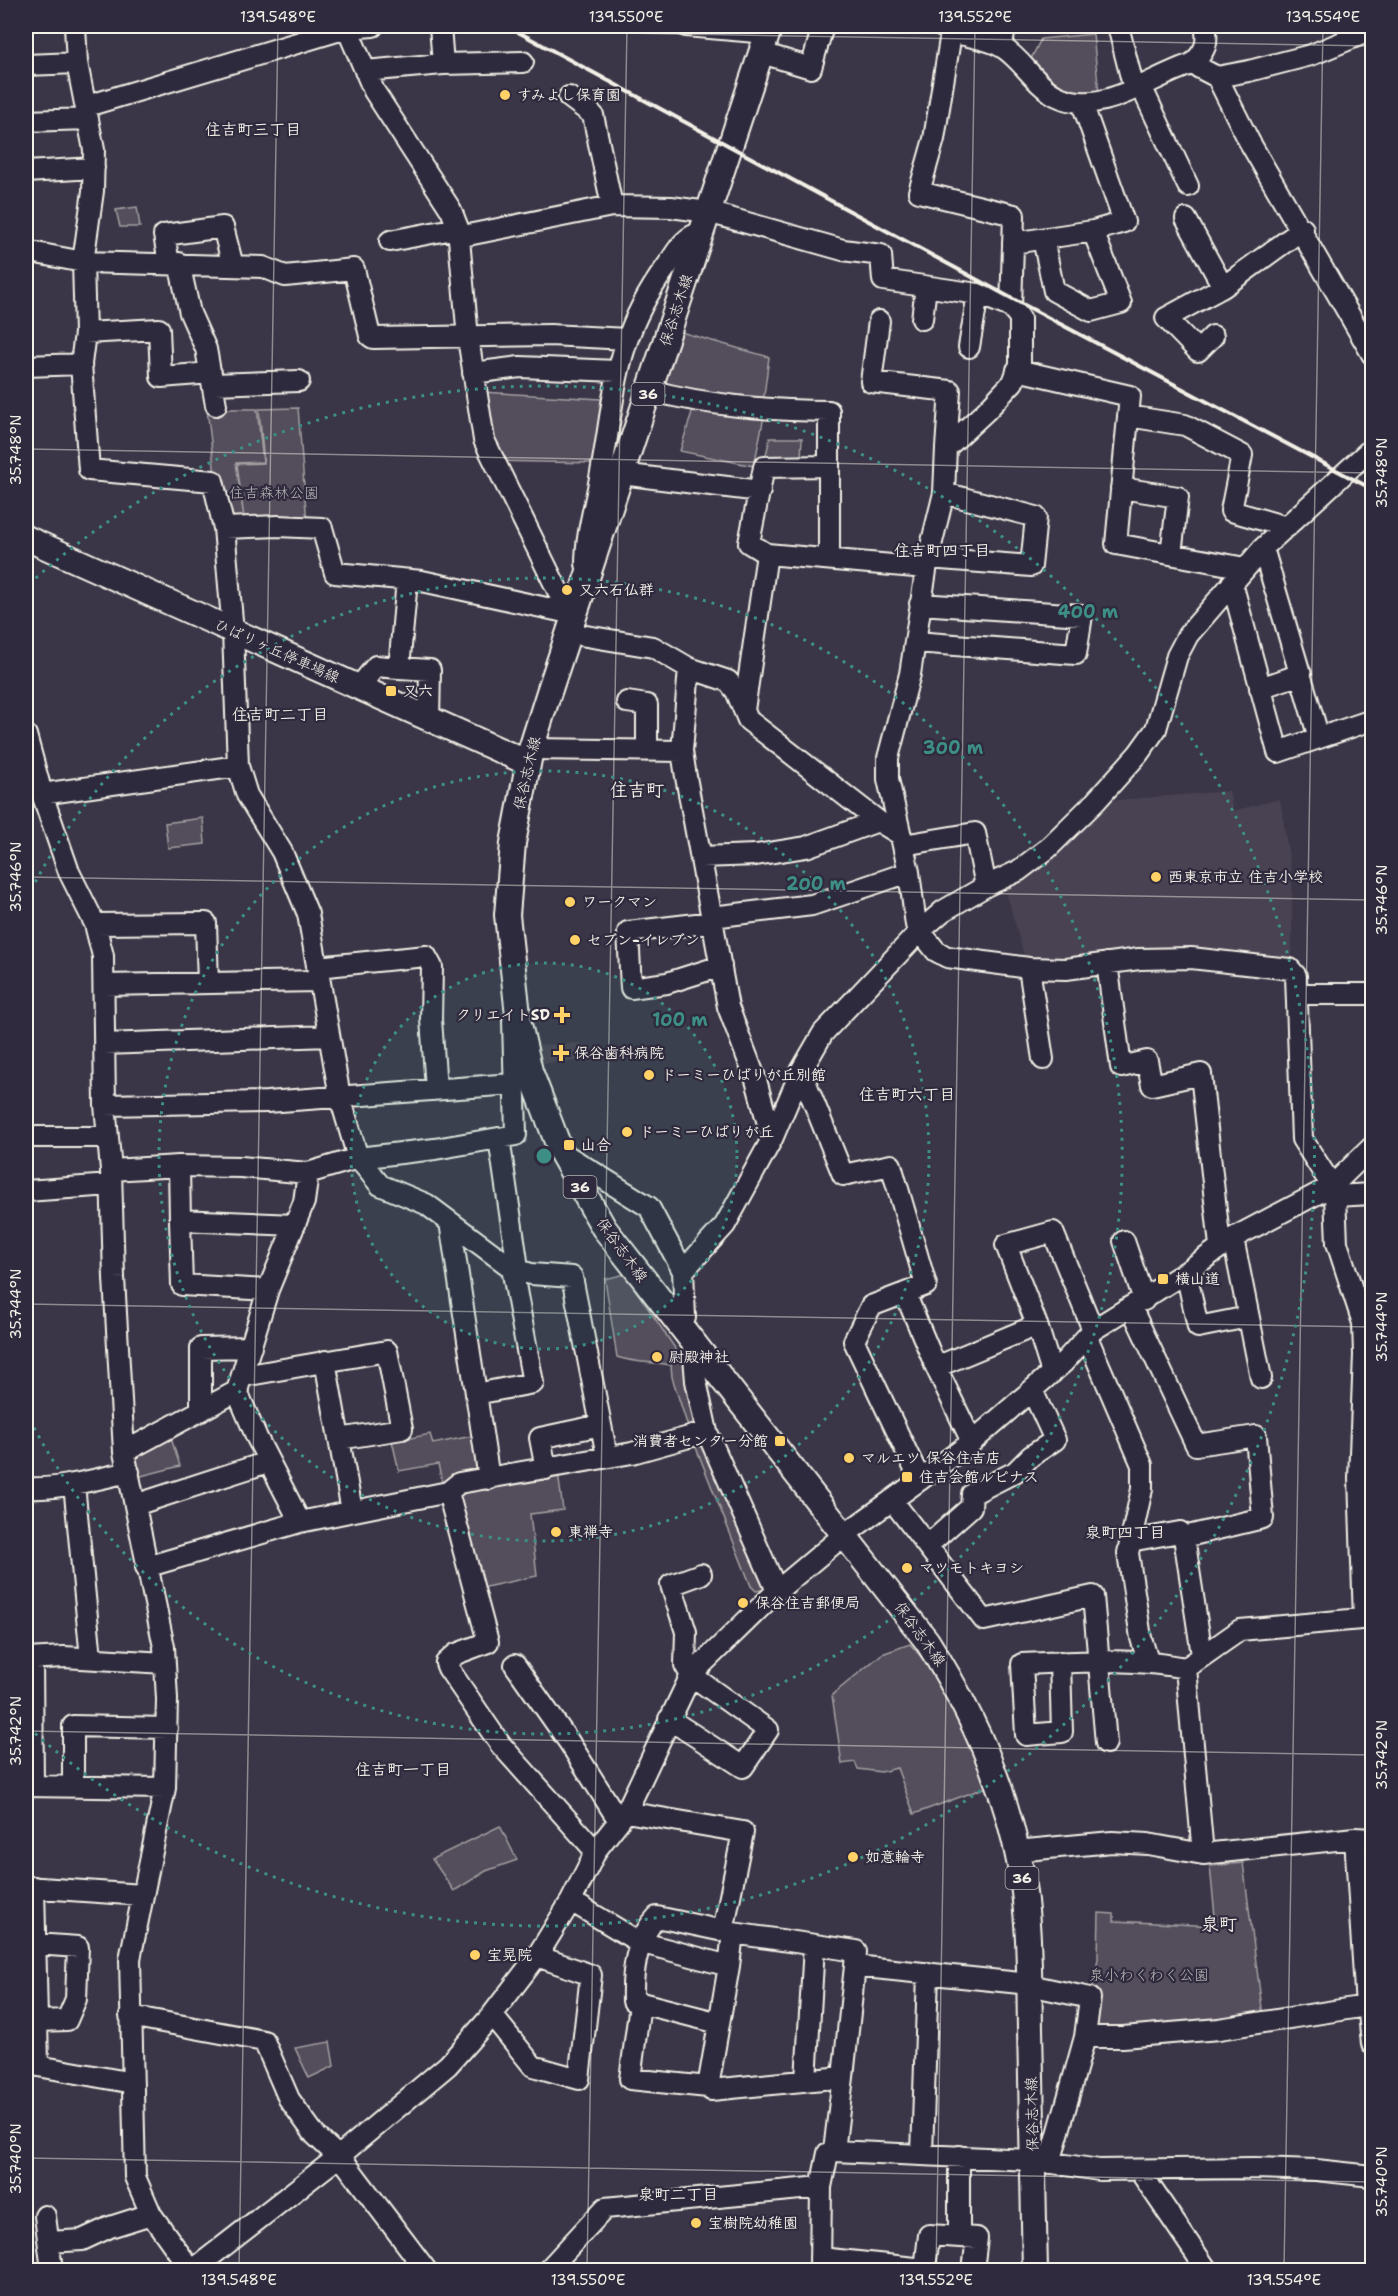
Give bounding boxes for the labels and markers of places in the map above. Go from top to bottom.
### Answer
place label: すみよし保育園 [517,85,621,105]
marker: すみよし保育園 [498,88,512,102]
place label: 又六石仏群 [579,580,654,600]
marker: 又六石仏群 [560,583,574,597]
place label: 又六 [403,681,433,701]
marker: 又六 [384,684,398,698]
place label: 西東京市立 住吉小学校 [1168,867,1323,887]
marker: 西東京市立 住吉小学校 [1149,870,1163,884]
place label: ワークマン [582,892,657,912]
marker: ワークマン [563,895,577,909]
place label: セブン-イレブン [587,930,700,950]
marker: セブン-イレブン [568,933,582,947]
place label: クリエイトSD [456,1005,550,1025]
marker: クリエイトSD [555,1008,569,1022]
place label: 保谷歯科病院 [574,1043,664,1063]
marker: 保谷歯科病院 [552,1044,570,1062]
place label: ドーミーひばりが丘別館 [661,1065,826,1085]
marker: ドーミーひばりが丘別館 [642,1068,656,1082]
place label: ドーミーひばりが丘 [639,1122,774,1142]
marker: ドーミーひばりが丘 [620,1125,634,1139]
place label: 山合 [581,1135,611,1155]
marker: 山合 [562,1138,576,1152]
centre of rings [534,1146,554,1166]
place label: 横山道 [1175,1269,1220,1289]
marker: 横山道 [1156,1272,1170,1286]
place label: 尉殿神社 [669,1347,729,1367]
marker: 尉殿神社 [650,1350,664,1364]
place label: 消費者センター分館 [633,1431,768,1451]
marker: 消費者センター分館 [773,1434,787,1448]
place label: マルエツ 保谷住吉店 [861,1448,1001,1468]
marker: マルエツ 保谷住吉店 [842,1451,856,1465]
place label: 住吉会館ルピナス [919,1467,1039,1487]
marker: 住吉会館ルピナス [900,1470,914,1484]
place label: 東禅寺 [568,1522,613,1542]
marker: 東禅寺 [549,1525,563,1539]
place label: マツモトキヨシ [919,1558,1024,1578]
marker: マツモトキヨシ [900,1561,914,1575]
place label: 保谷住吉郵便局 [755,1593,860,1613]
marker: 保谷住吉郵便局 [736,1596,750,1610]
place label: 如意輪寺 [865,1847,925,1867]
marker: 如意輪寺 [846,1850,860,1864]
place label: 宝晃院 [487,1945,532,1965]
marker: 宝晃院 [468,1948,482,1962]
place label: 宝樹院幼稚園 [708,2213,798,2233]
marker: 宝樹院幼稚園 [689,2216,703,2230]

